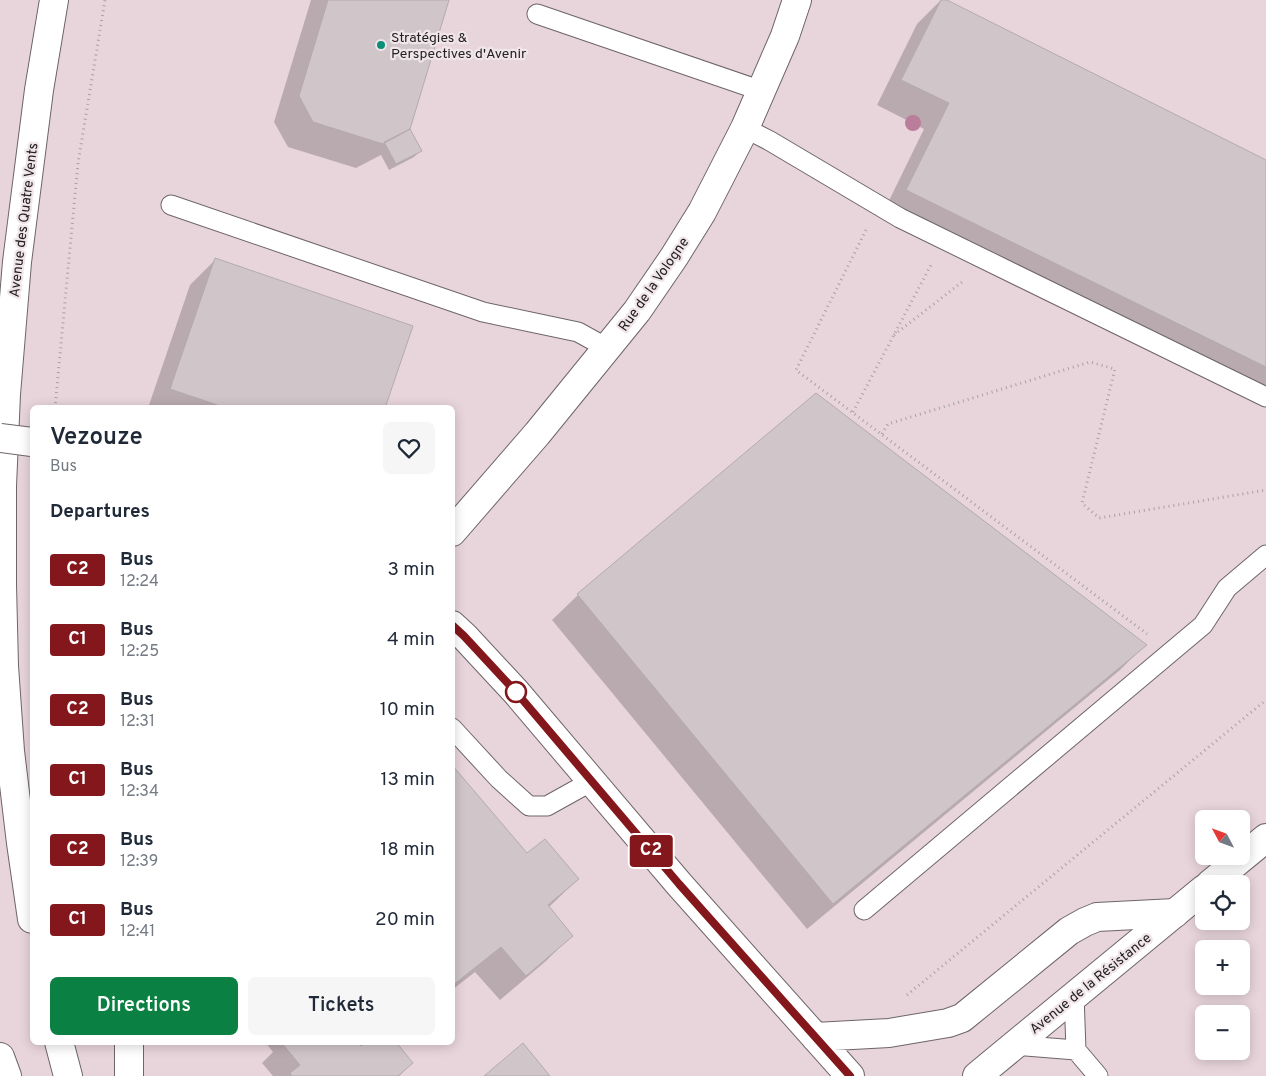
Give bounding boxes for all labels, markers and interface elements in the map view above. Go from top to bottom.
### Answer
place label: Stratégies & Perspectives d'Avenir [391,30,527,63]
marker: Stratégies & Perspectives d'Avenir [375,39,387,51]
street label: Avenue des Quatre Vents [7,142,42,298]
street label: Rue de la Vologne [615,234,693,335]
button: heart [383,422,435,474]
text: Vezouze [50,423,143,453]
text: Bus [50,457,77,477]
text: Departures [50,500,150,524]
text: Bus [120,548,154,572]
text: C2 [66,558,89,581]
text: 3 min [387,558,435,582]
text: 12:24 [120,572,159,592]
text: Bus [120,618,154,642]
text: C1 [68,628,87,651]
text: 4 min [387,628,435,652]
text: 12:25 [120,642,159,662]
unlabelled marker [505,681,527,703]
text: Bus [120,688,154,712]
text: C2 [66,698,89,721]
text: 10 min [380,698,435,722]
text: 12:31 [120,712,155,732]
text: Bus [120,758,154,782]
text: C1 [68,768,87,791]
text: 13 min [380,768,435,792]
text: 12:34 [120,782,159,802]
north arrow [1195,810,1250,865]
map controls [1195,810,1250,1060]
text: Bus [120,828,154,852]
line badge: C2 [628,835,674,867]
text: C2 [66,838,89,861]
text: 18 min [380,838,435,862]
text: C2 [640,839,662,862]
text: 12:39 [120,852,158,872]
button: locate [1195,875,1250,930]
text: Bus [120,898,154,922]
text: C1 [68,908,87,931]
text: 20 min [375,908,435,932]
text: 12:41 [120,922,155,942]
street label: Avenue de la Résistance [1027,930,1155,1038]
button: + [1195,940,1250,995]
button: Directions [50,977,238,1035]
button: Tickets [248,977,435,1035]
button: − [1195,1005,1250,1060]

